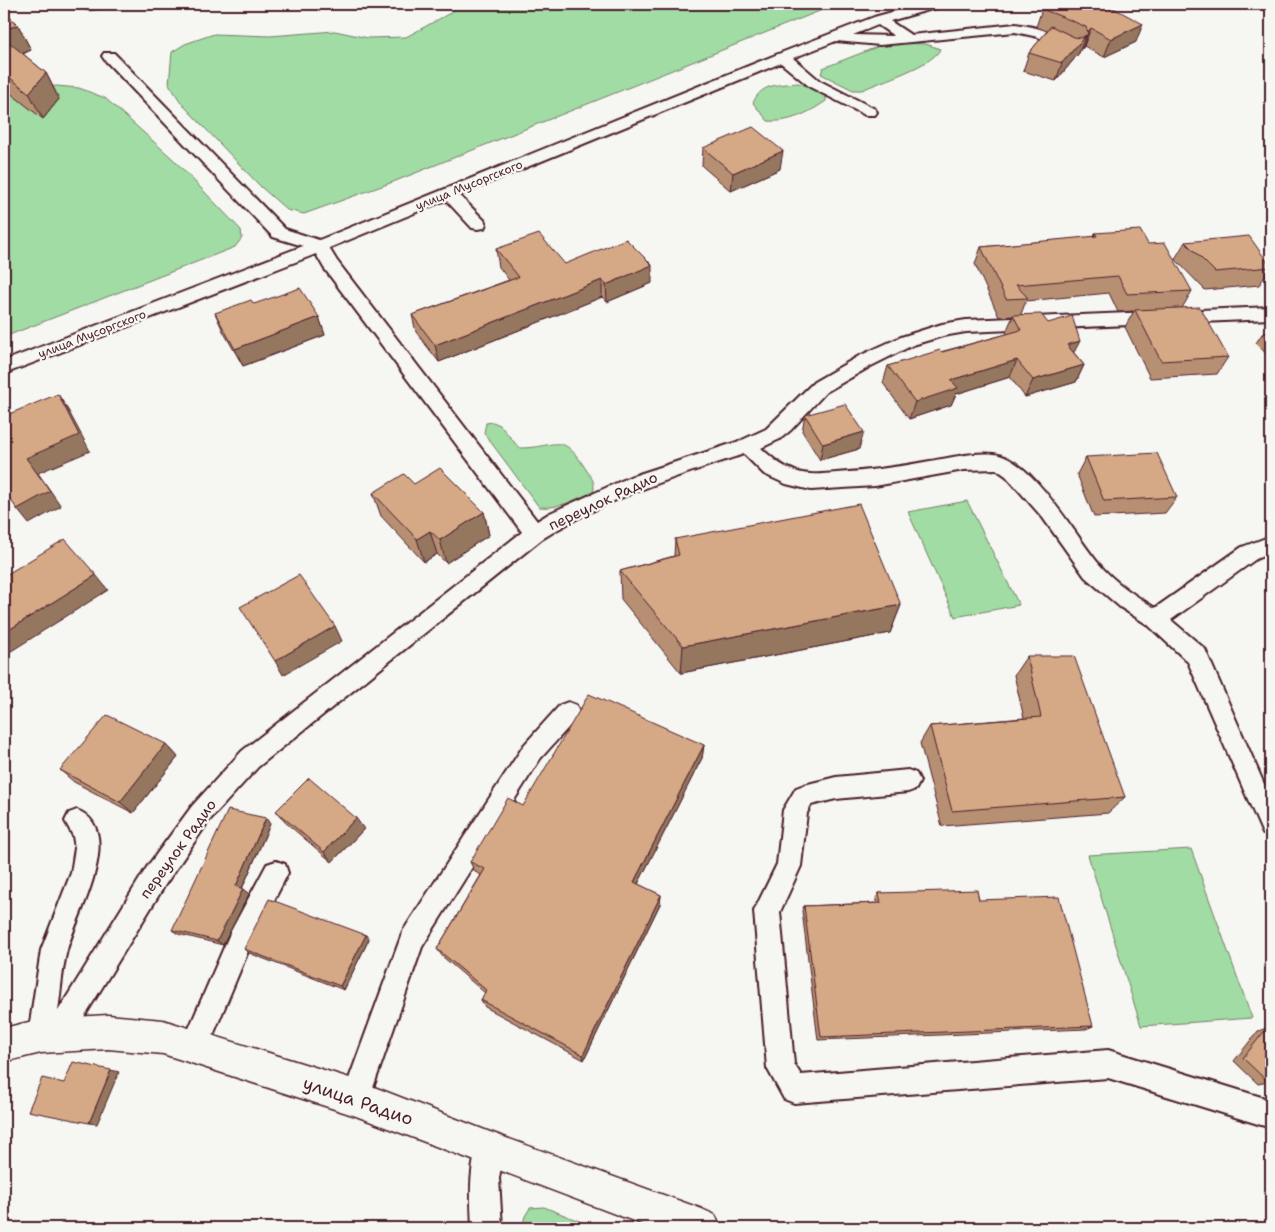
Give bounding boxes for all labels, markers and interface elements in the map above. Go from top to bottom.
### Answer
street label: улица Мусоргского [413,156,525,214]
street label: улица Мусоргского [36,306,148,362]
street label: переулок Радио [545,467,661,535]
street label: переулок Радио [135,795,221,903]
street label: улица Радио [300,1071,416,1131]

